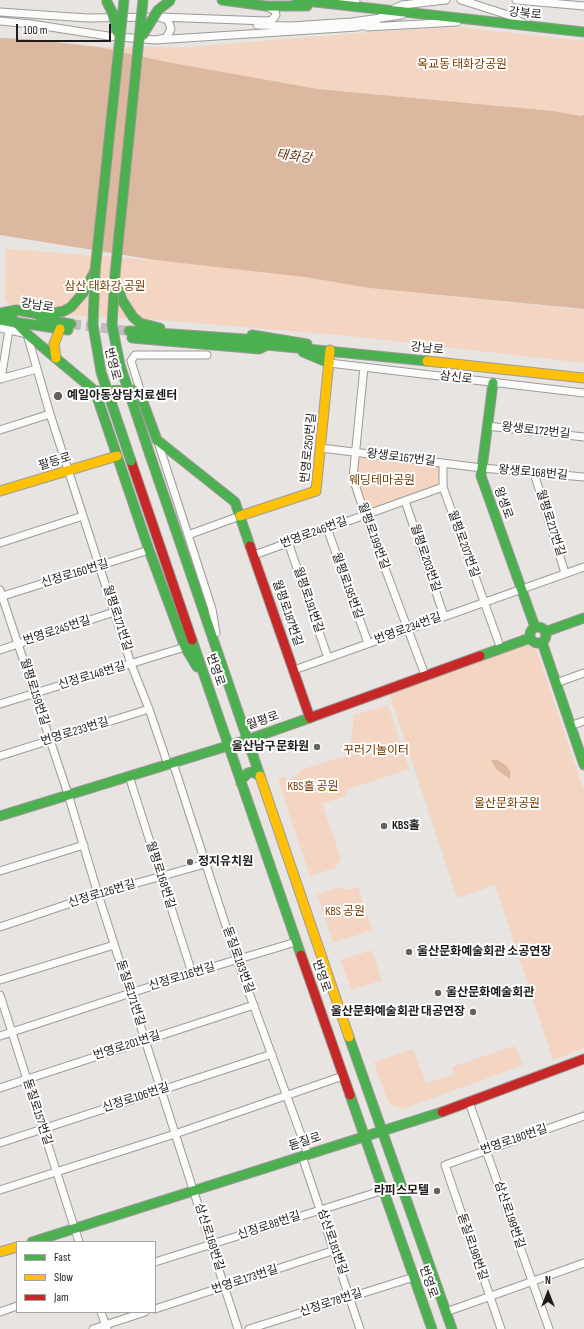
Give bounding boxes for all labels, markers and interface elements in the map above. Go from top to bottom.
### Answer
street label: 강북로 [508,5,542,23]
scale bar [18,16,113,42]
text: 100 m [23,23,48,38]
park label: 옥교동 태화강공원 [417,58,507,72]
water label: 태화강 [275,147,313,167]
park label: 삼산 태화강 공원 [64,280,146,294]
street label: 강남로 [20,296,54,316]
street label: 강남로 [410,340,444,358]
street label: 번영로 [101,346,123,382]
street label: 삼신로 [439,369,473,387]
place label: 예일아동상담치료센터 [67,389,177,403]
marker: 예일아동상담치료센터 [52,390,64,402]
street label: 번영로250번길 [298,412,320,484]
street label: 왕생로172번길 [501,420,571,442]
street label: 왕생로167번길 [366,447,436,469]
street label: 팔등로 [37,450,73,474]
street label: 왕생로168번길 [498,463,568,483]
park label: 웨딩테마공원 [349,474,415,488]
street label: 왕생로 [491,485,515,521]
street label: 월평로217번길 [532,488,568,558]
street label: 월평로199번길 [354,501,392,571]
street label: 월평로207번길 [444,509,482,579]
street label: 번영로246번길 [278,514,350,552]
street label: 월평로203번길 [407,522,443,594]
street label: 월평로195번길 [328,551,366,621]
street label: 신정로160번길 [39,557,111,591]
street label: 월평로191번길 [290,565,326,635]
street label: 월평로187번길 [269,578,305,648]
street label: 월평로171번길 [100,583,134,653]
street label: 번영로234번길 [373,610,443,648]
street label: 번영로245번길 [22,613,92,649]
street label: 번영로 [203,652,227,688]
street label: 월평로159번길 [16,657,52,727]
street label: 신정로148번길 [57,659,127,693]
street label: 월평로 [245,709,281,733]
street label: 번영로233번길 [39,715,111,749]
place label: 울산남구문화원 [232,740,309,754]
marker: 울산남구문화원 [312,742,322,752]
park label: 꾸러기놀이터 [343,744,409,758]
park label: KBS홀 공원 [288,780,338,794]
park label: 울산문화공원 [474,797,540,811]
place label: KBS홀 [392,819,420,833]
marker: KBS홀 [379,821,389,831]
street label: 월평로168번길 [142,840,178,910]
place label: 정지유치원 [198,855,253,869]
marker: 정지유치원 [185,857,195,867]
street label: 신정로126번길 [67,877,137,911]
park label: KBS 공원 [325,905,365,919]
street label: 돋질로183번길 [219,925,257,995]
place label: 울산문화예술회관 소공연장 [417,945,551,959]
marker: 울산문화예술회관 소공연장 [404,947,414,957]
street label: 돋질로171번길 [113,958,147,1028]
street label: 번영로 [309,958,333,994]
street label: 신정로116번길 [147,960,217,994]
place label: 울산문화예술회관 [446,986,534,1000]
marker: 울산문화예술회관 [433,988,443,998]
place label: 울산문화예술회관 대공연장 [331,1005,465,1019]
marker: 울산문화예술회관 대공연장 [468,1007,478,1017]
street label: 번영로201번길 [92,1028,162,1064]
street label: 돋질로157번길 [19,1077,55,1147]
street label: 신정로106번길 [100,1080,172,1116]
street label: 번영로180번길 [479,1122,549,1158]
street label: 돋질로 [287,1130,323,1154]
street label: 삼산로199번길 [491,1180,527,1250]
place label: 라피스모텔 [374,1184,429,1198]
marker: 라피스모텔 [432,1186,442,1196]
street label: 삼산로169번길 [191,1202,227,1272]
street label: 삼산로181번길 [314,1207,350,1277]
street label: 신정로88번길 [236,1209,302,1243]
street label: 돋질로198번길 [454,1212,490,1282]
legend [16,1241,156,1313]
text: Fast [54,1250,71,1265]
street label: 번영로173번길 [210,1262,280,1298]
street label: 번영로 [416,1264,440,1300]
text: Slow [54,1270,73,1285]
north arrow [528,1273,568,1313]
text: N [545,1274,551,1287]
street label: 신정로78번길 [298,1286,364,1320]
text: Jam [54,1290,69,1305]

